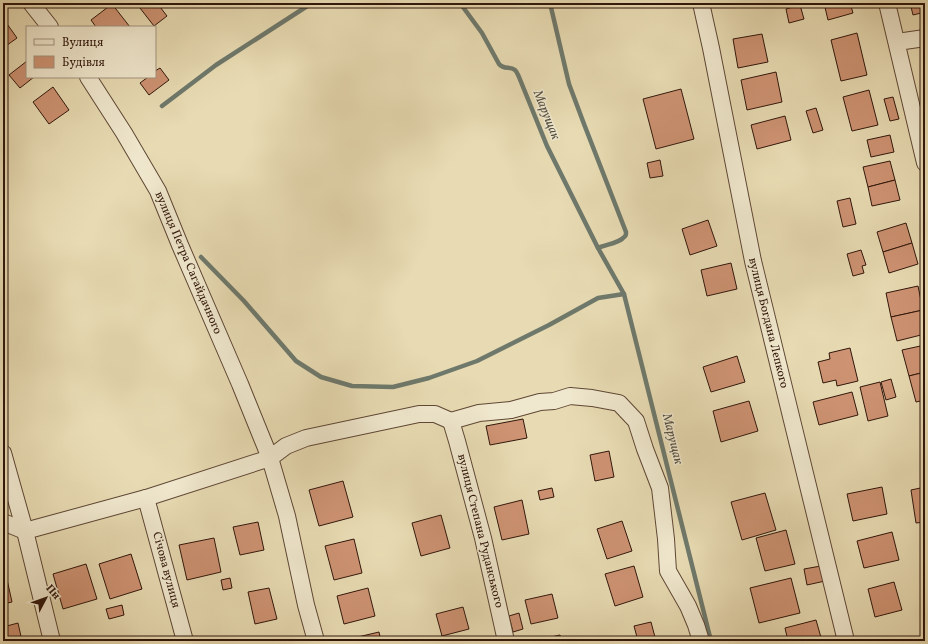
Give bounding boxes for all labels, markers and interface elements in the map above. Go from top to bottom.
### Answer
legend [26,26,156,78]
text: Вулиця [62,35,103,51]
text: Будівля [62,55,105,71]
water label: Марущак [528,87,564,143]
street label: вулиця Петра Сагайдачного [151,189,225,337]
street label: вулиця Богдана Лепкого [744,256,792,390]
water label: Марущак [657,411,687,467]
street label: вулиця Степана Руданського [453,452,507,610]
street label: Січова вулиця [148,530,184,610]
north arrow [26,578,66,618]
text: Пн [42,582,63,603]

